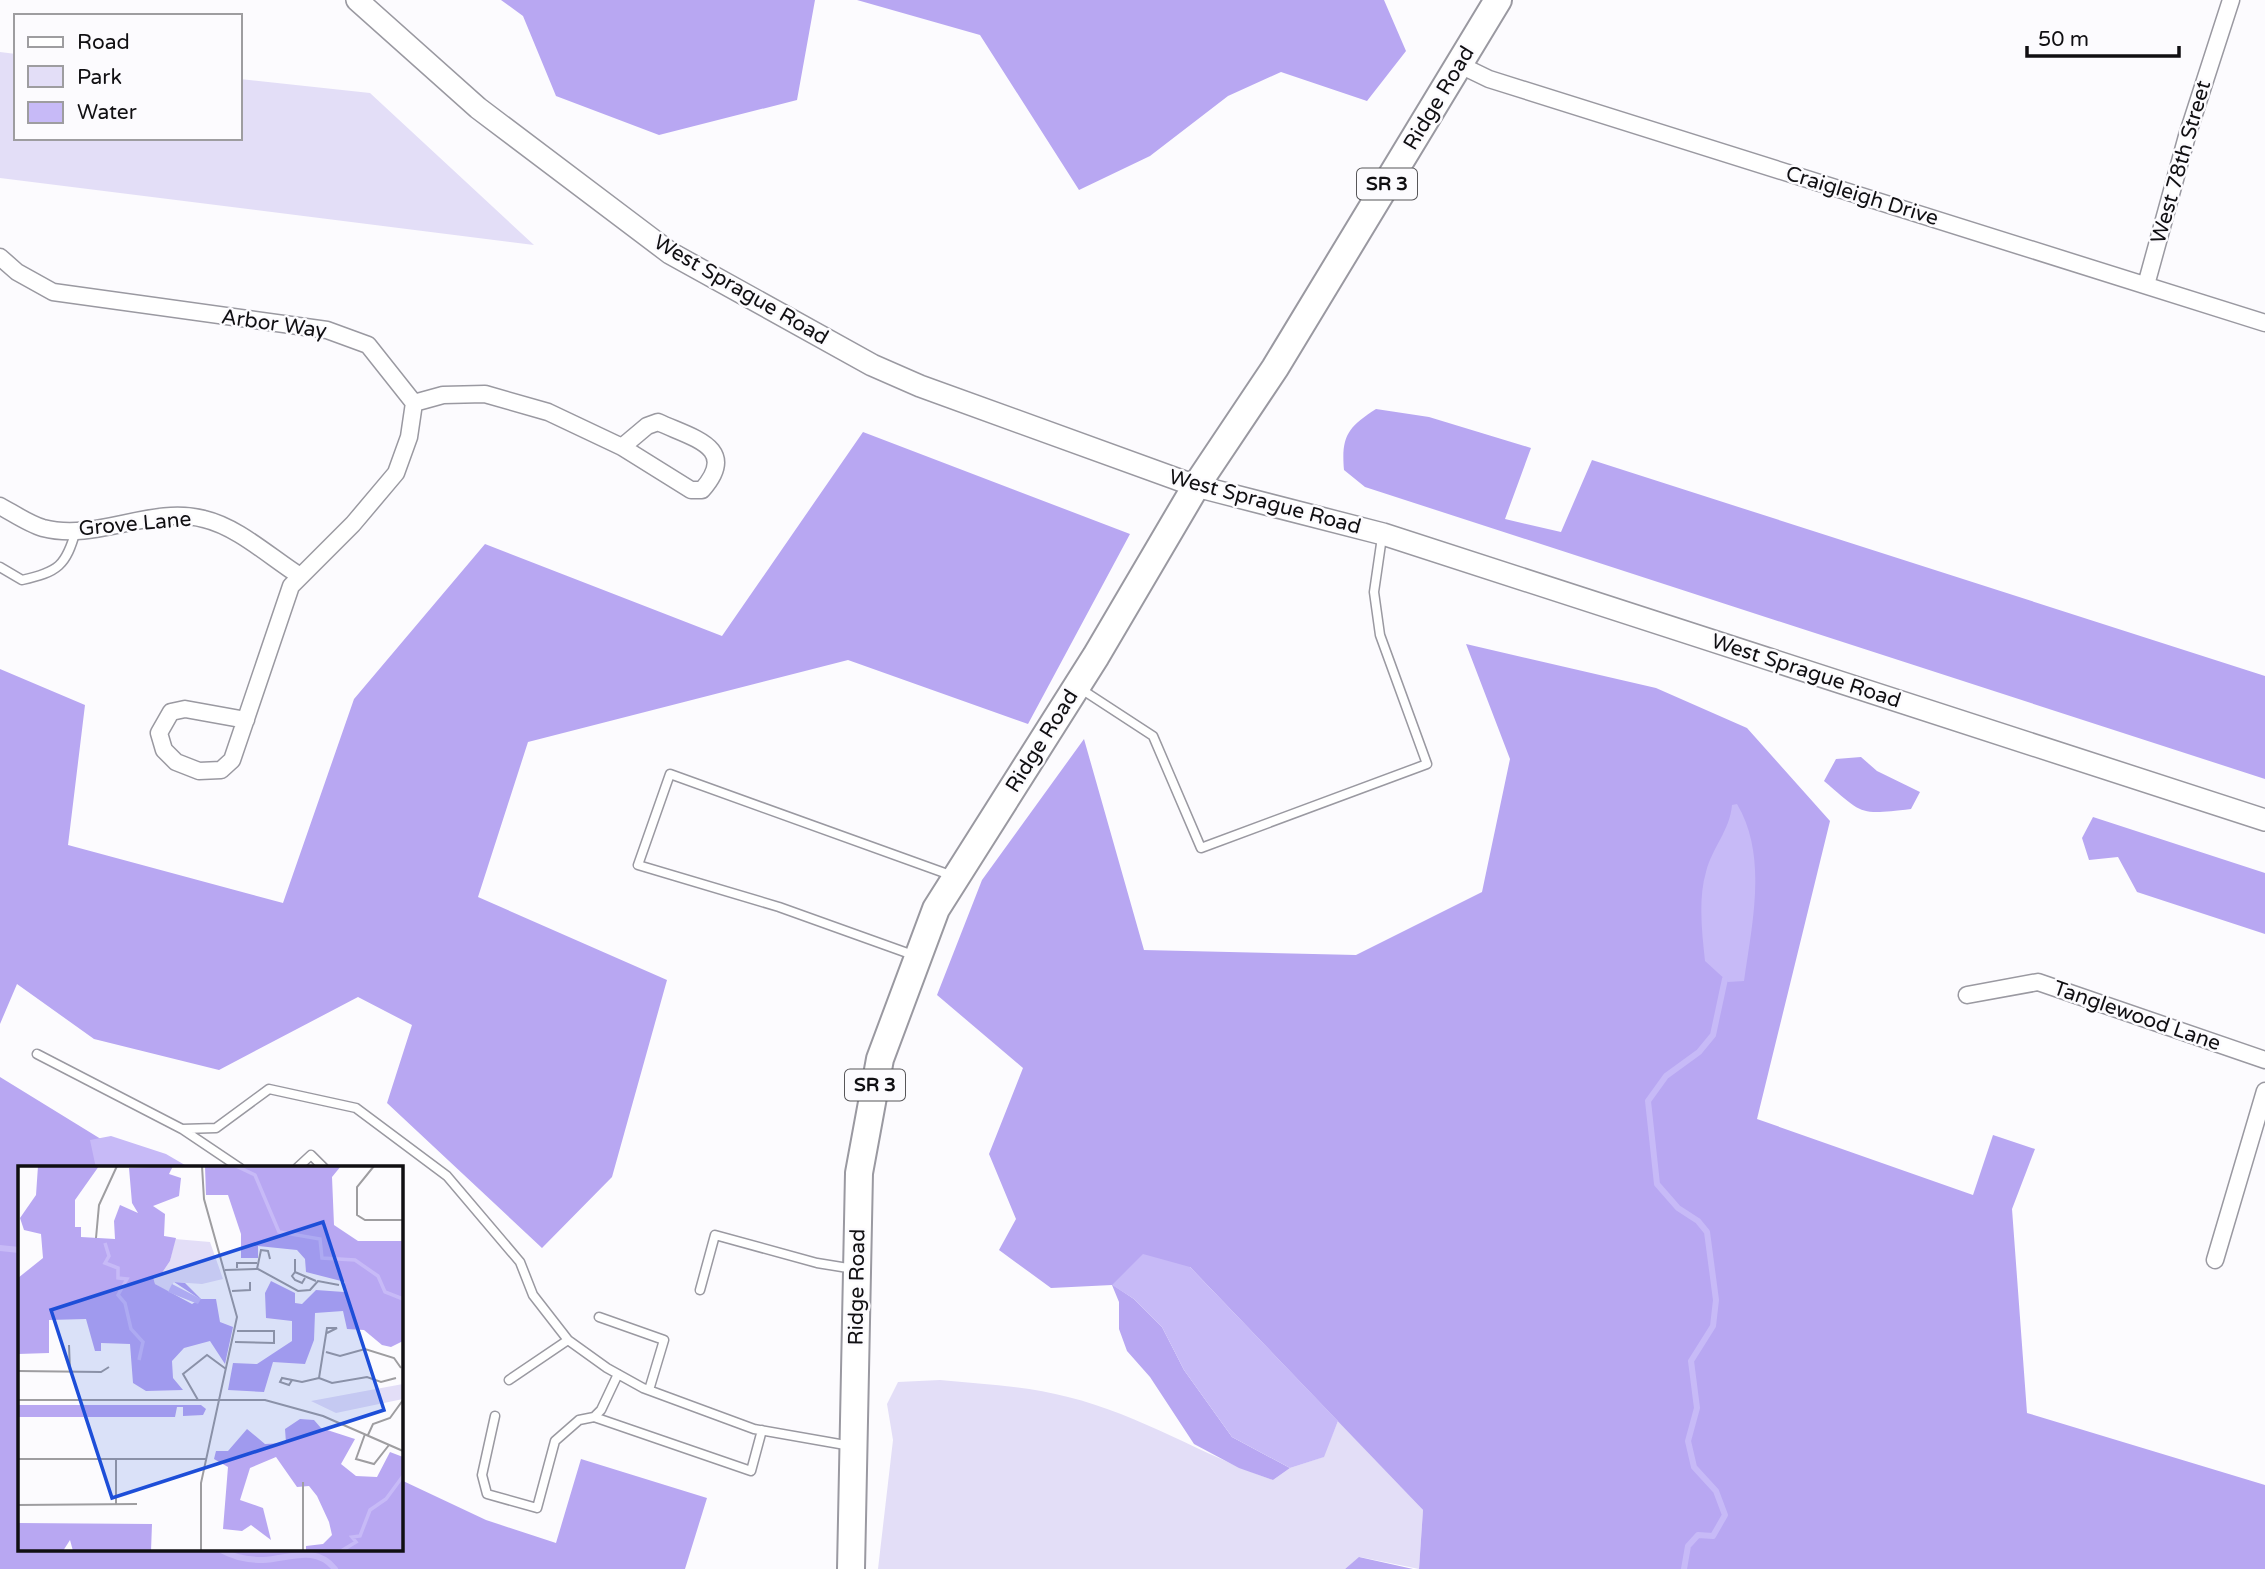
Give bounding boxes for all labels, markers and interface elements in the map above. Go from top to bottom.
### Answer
legend [14,14,242,140]
scale bar [2027,14,2179,58]
text: 50 m [2038,27,2089,52]
text: Road [77,30,130,55]
street label: Ridge Road [1398,41,1480,155]
text: Park [77,65,122,90]
street label: West 78th Street [2146,78,2216,246]
text: Water [77,100,137,125]
street label: Craigleigh Drive [1783,161,1941,231]
road number: SR 3 [1357,168,1417,200]
street label: West Sprague Road [649,230,833,350]
street label: Arbor Way [220,304,328,344]
street label: West Sprague Road [1166,464,1364,540]
street label: Grove Lane [78,507,193,541]
street label: West Sprague Road [1708,629,1904,713]
street label: Ridge Road [1000,685,1084,797]
street label: Tanglewood Lane [2050,976,2224,1056]
road number: SR 3 [845,1070,905,1100]
inset map [18,1166,402,1552]
street label: Ridge Road [843,1228,871,1346]

